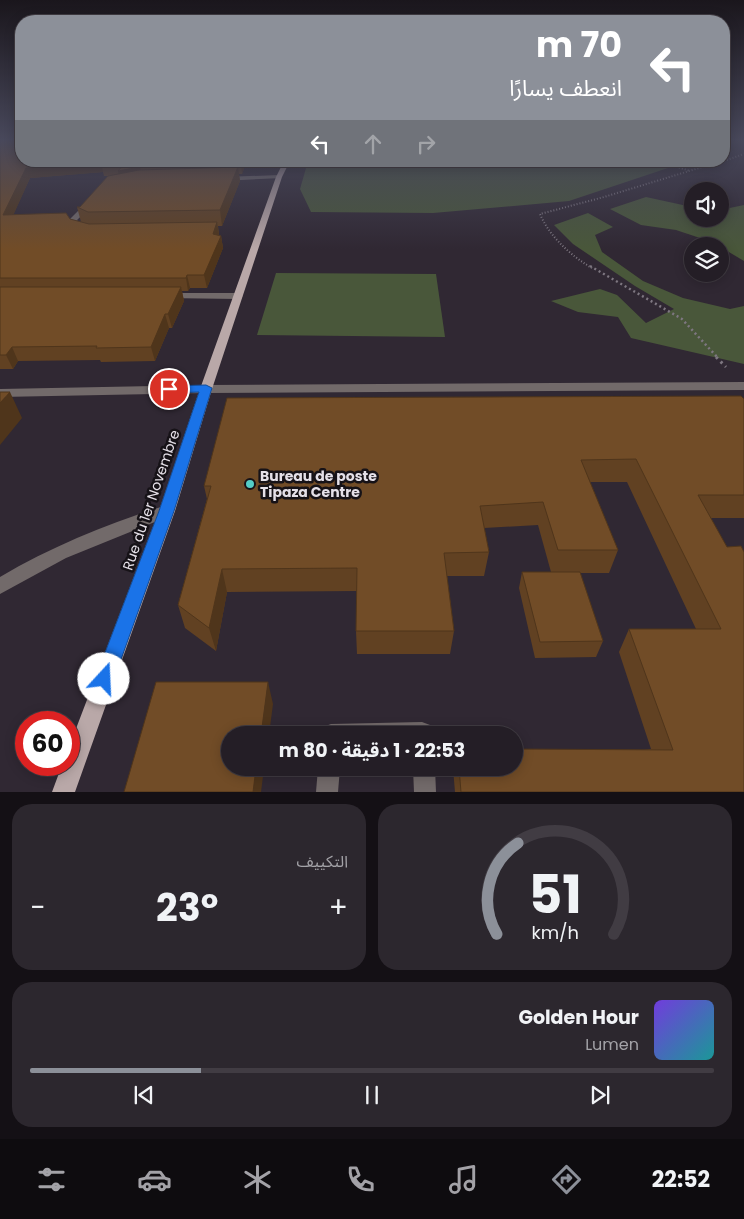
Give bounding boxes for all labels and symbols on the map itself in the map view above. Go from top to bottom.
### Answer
pin [148,368,190,410]
street label: Rue du 1er Novembre [118,427,185,573]
place label: Bureau de poste Tipaza Centre [260,466,377,502]
marker: Bureau de poste Tipaza Centre [244,478,256,490]
position arrow [77,652,129,704]
speed limit sign: 60 [15,711,80,776]

